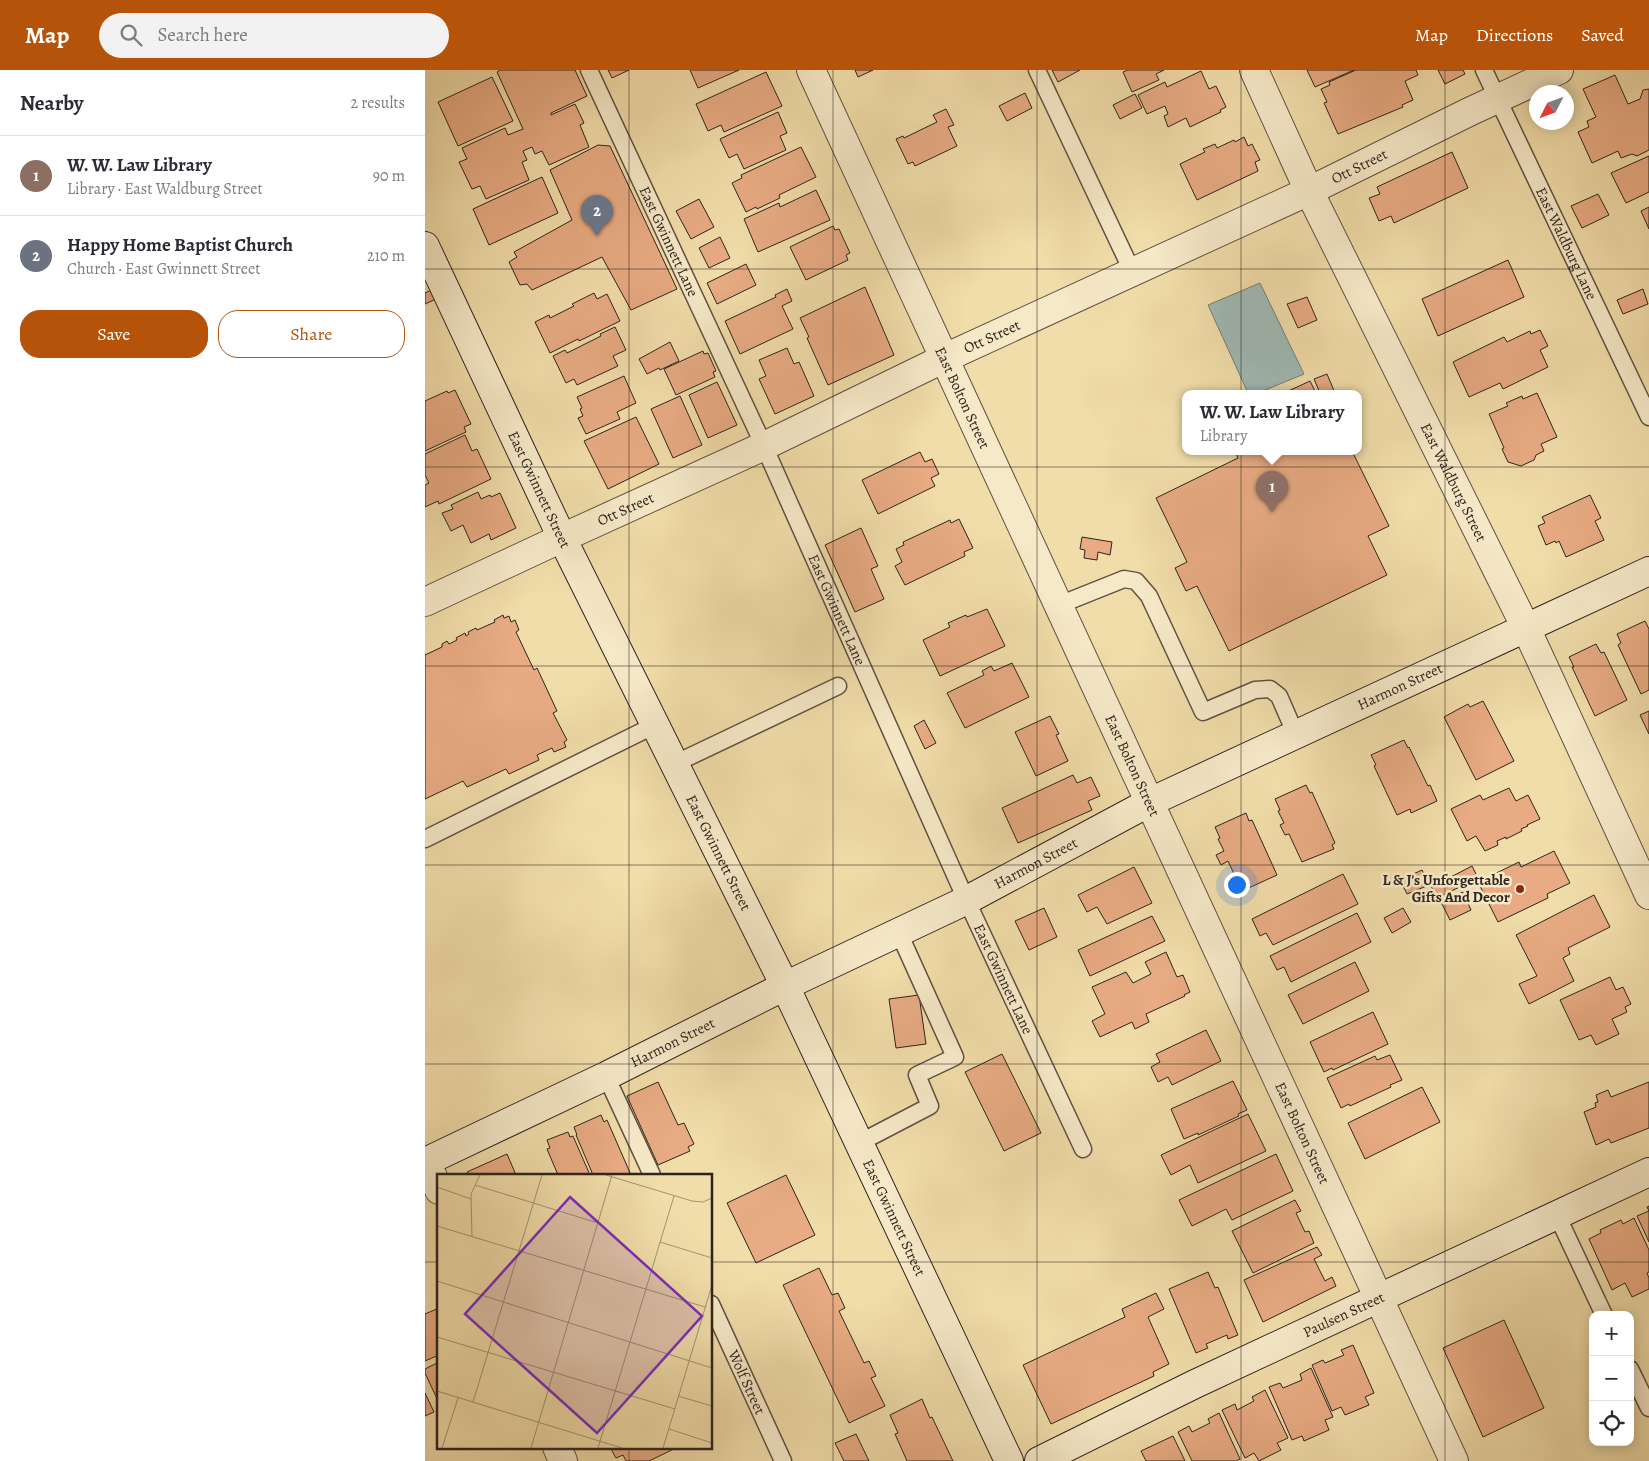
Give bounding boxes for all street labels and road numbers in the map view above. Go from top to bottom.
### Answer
street label: Ott Street [1328,144,1391,188]
street label: East Gwinnett Lane [634,183,703,300]
street label: East Waldburg Lane [1531,184,1602,303]
street label: Ott Street [960,315,1023,358]
street label: East Bolton Street [930,344,995,452]
street label: East Waldburg Street [1416,419,1491,545]
street label: East Gwinnett Street [503,428,575,551]
street label: Ott Street [594,487,657,531]
street label: East Gwinnett Lane [803,551,871,669]
street label: Harmon Street [1354,658,1446,715]
street label: East Bolton Street [1100,711,1165,820]
street label: East Gwinnett Street [681,791,756,914]
street label: Harmon Street [991,833,1081,894]
street label: East Gwinnett Lane [969,920,1038,1038]
street label: Harmon Street [627,1013,718,1072]
street label: East Bolton Street [1270,1079,1335,1187]
street label: East Gwinnett Street [858,1156,930,1279]
street label: Paulsen Street [1300,1287,1388,1342]
street label: Wolf Street [723,1346,770,1418]

